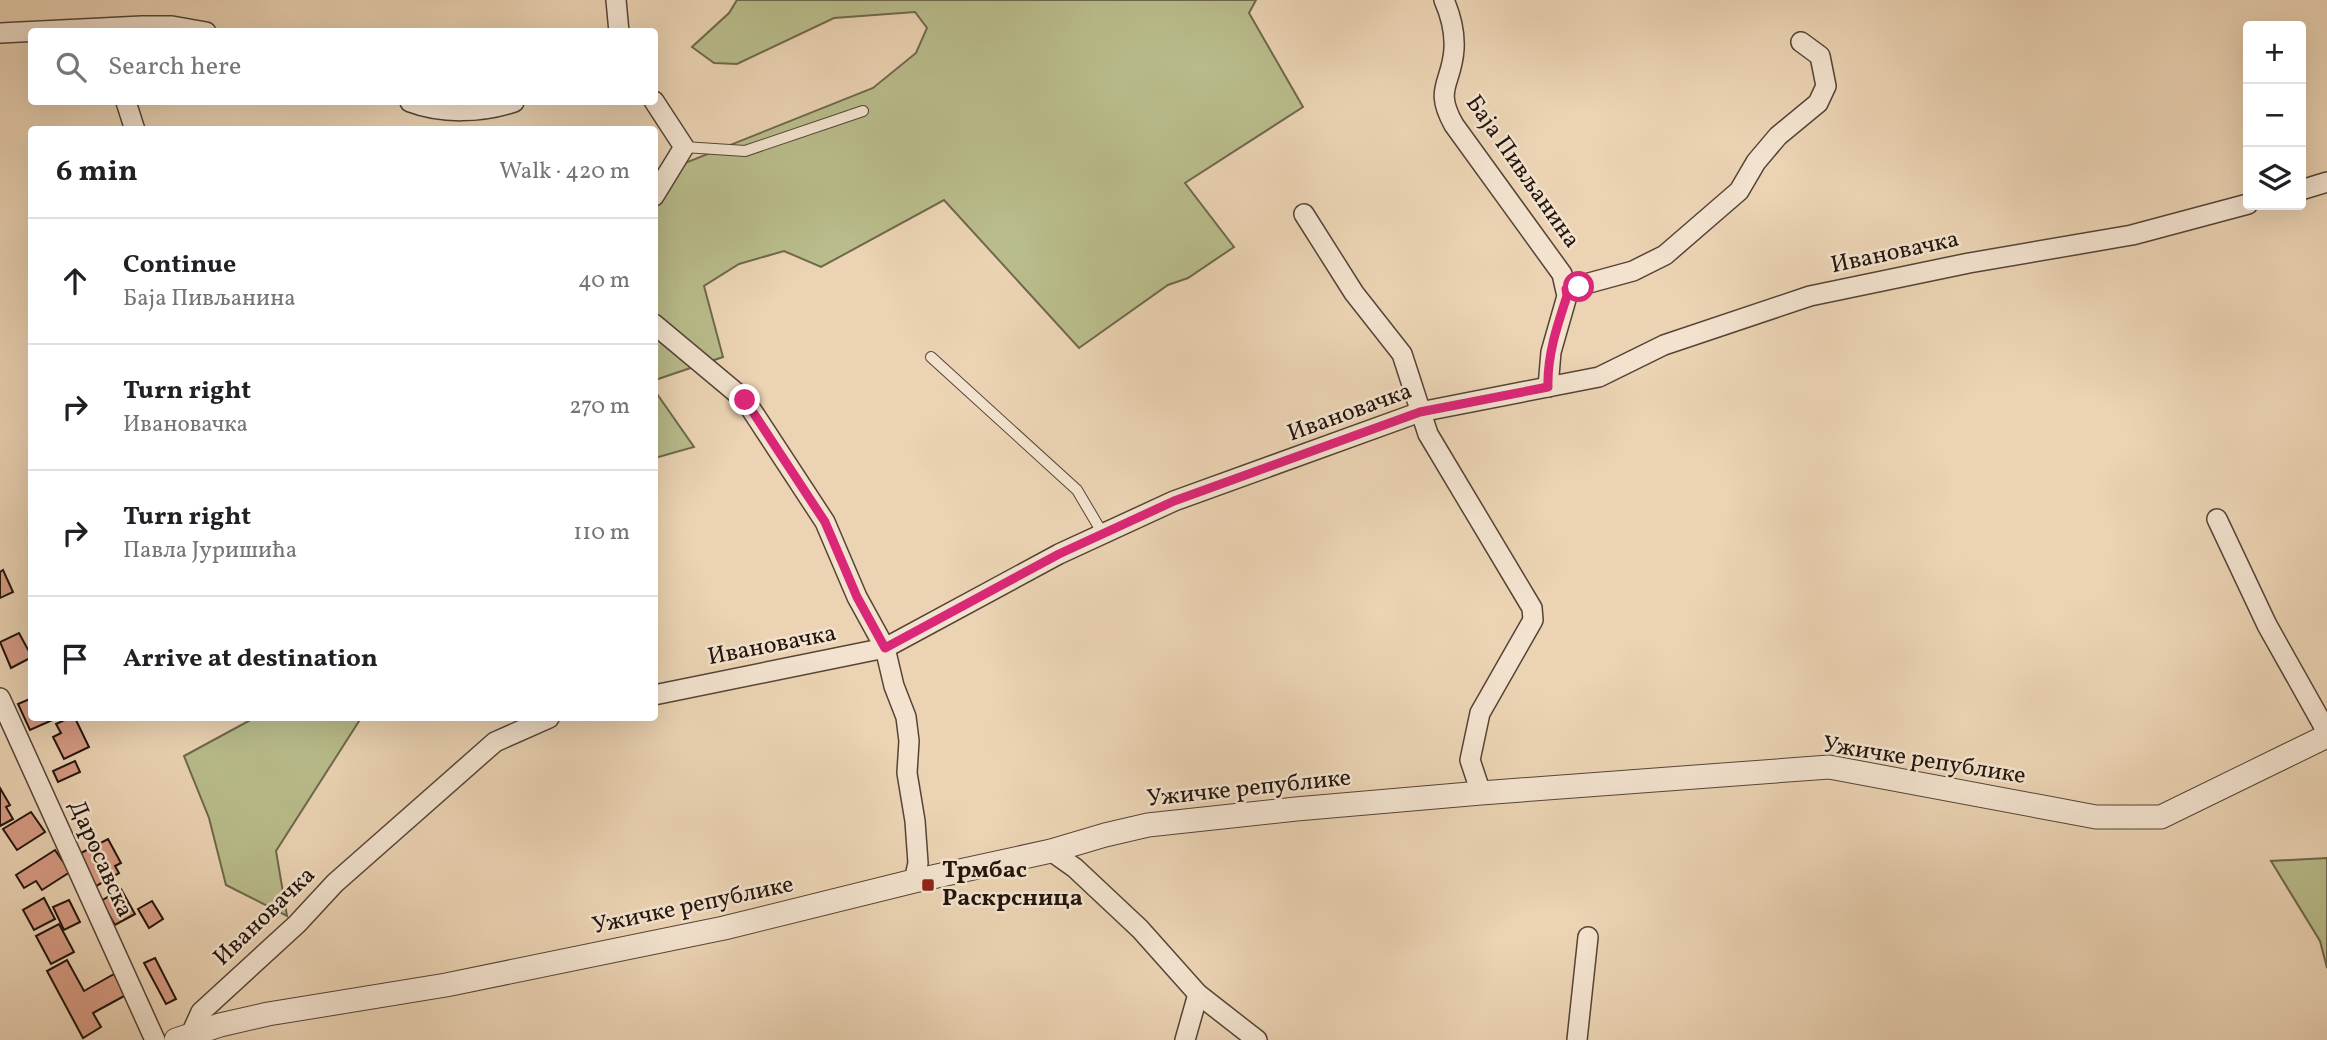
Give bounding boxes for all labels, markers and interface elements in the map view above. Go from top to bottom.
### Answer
map controls [2243,21,2306,210]
button: + [2243,21,2306,84]
search box [28,28,658,105]
icon: search [52,48,90,86]
text: Search here [108,49,241,85]
button: − [2243,84,2306,147]
street label: Баја Пивљанина [1456,88,1588,256]
button: layers [2243,147,2306,210]
text: 6 min [56,151,138,193]
text: Walk · 420 m [499,156,630,188]
street label: Ивановачка [1828,223,1962,283]
text: Continue [123,247,236,283]
icon: ahead [56,262,94,300]
text: 40 m [578,265,630,297]
route start [1563,271,1594,302]
text: Баја Пивљанина [123,283,296,315]
text: Turn right [123,373,251,409]
street label: Ивановачка [1283,375,1417,451]
route end [729,384,760,415]
icon: right [56,388,94,426]
text: 270 m [569,391,630,423]
text: Ивановачка [123,409,248,441]
text: Turn right [123,499,251,535]
icon: right [56,514,94,552]
text: 110 m [573,517,630,549]
text: Павла Јуришића [123,535,297,567]
street label: Ивановачка [705,617,839,675]
icon: arrive [56,640,94,678]
text: Arrive at destination [123,641,378,677]
street label: Ужичке републике [1820,728,2028,794]
street label: Ужичке републике [1145,761,1353,817]
street label: Даросавска [59,795,141,923]
place label: Трмбас Раскрсница [942,854,1083,916]
street label: Ивановачка [206,859,324,975]
street label: Ужичке републике [589,868,797,944]
marker: Трмбас Раскрсница [920,877,936,893]

